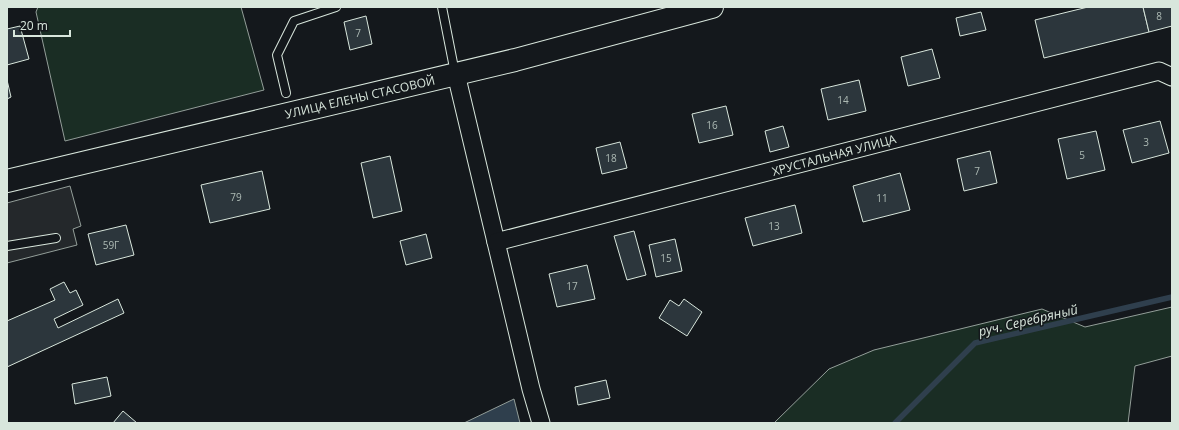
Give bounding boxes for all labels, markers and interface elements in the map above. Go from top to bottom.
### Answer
house number: 8 [1156,9,1162,23]
scale bar [14,12,70,38]
text: 20 m [20,17,48,34]
house number: 7 [355,26,361,40]
street label: УЛИЦА ЕЛЕНЫ СТАСОВОЙ [283,71,437,123]
house number: 14 [837,93,849,107]
house number: 16 [706,118,718,132]
street label: ХРУСТАЛЬНАЯ УЛИЦА [770,130,898,180]
house number: 3 [1143,135,1149,149]
house number: 5 [1079,148,1085,162]
house number: 18 [605,151,617,165]
house number: 7 [974,164,980,178]
house number: 79 [230,190,242,204]
house number: 11 [876,191,888,205]
house number: 13 [768,219,780,233]
house number: 59Г [103,238,119,252]
house number: 15 [660,251,672,265]
house number: 17 [566,279,578,293]
water label: руч. Серебряный [976,300,1080,340]

